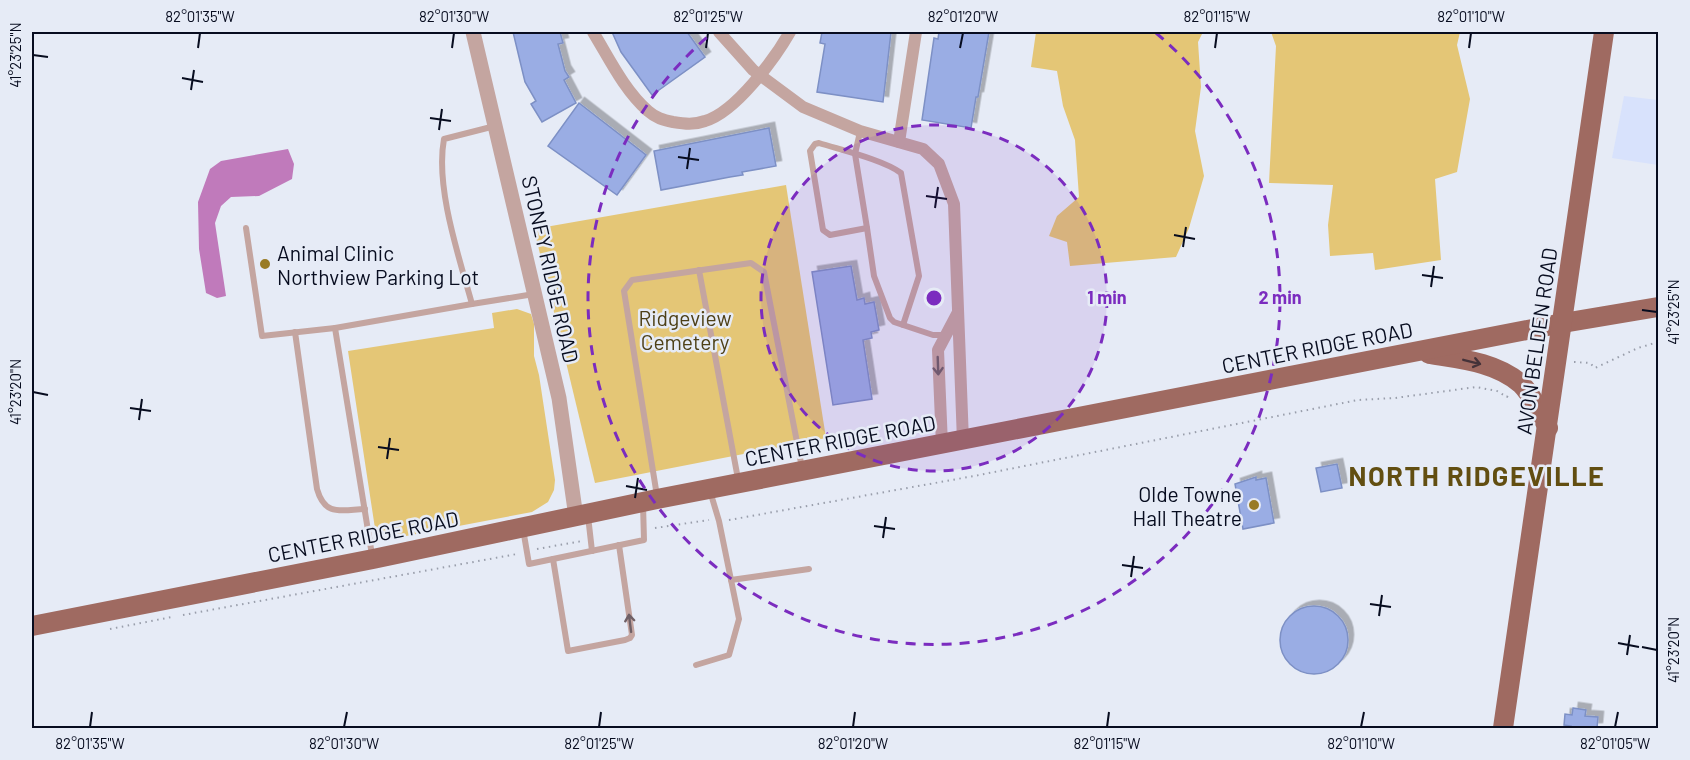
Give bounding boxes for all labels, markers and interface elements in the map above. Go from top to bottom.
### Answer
text: 82°01'35"W [165,7,235,25]
text: 82°01'30"W [419,7,489,25]
text: 82°01'25"W [673,7,743,25]
text: 82°01'20"W [928,7,998,25]
text: 82°01'15"W [1184,7,1250,25]
text: 82°01'10"W [1437,7,1505,25]
text: 41°23'25"N [6,22,24,88]
street label: STONEY RIDGE ROAD [517,173,585,365]
place label: Animal Clinic Northview Parking Lot [277,240,479,289]
street label: AVON BELDEN ROAD [1510,246,1562,436]
marker: Animal Clinic Northview Parking Lot [258,257,272,271]
text: 41°23'25"N [1664,279,1682,345]
text: 1 min [1087,286,1127,308]
text: 2 min [1258,286,1302,308]
centre of rings [924,288,944,308]
park label: Ridgeview Cemetery [638,305,732,354]
street label: CENTER RIDGE ROAD [1219,316,1415,378]
one-way arrow [933,355,944,375]
one-way arrow [1462,356,1481,368]
text: 41°23'20"N [6,359,24,425]
street label: CENTER RIDGE ROAD [742,409,938,471]
district label: NORTH RIDGEVILLE [1349,459,1605,491]
place label: Olde Towne Hall Theatre [1132,481,1242,530]
marker: Olde Towne Hall Theatre [1247,498,1261,512]
street label: CENTER RIDGE ROAD [265,505,461,567]
one-way arrow [624,614,635,634]
text: 41°23'20"N [1664,617,1682,683]
text: 82°01'35"W [55,734,125,752]
text: 82°01'30"W [309,734,379,752]
text: 82°01'25"W [564,734,634,752]
text: 82°01'20"W [818,734,888,752]
text: 82°01'15"W [1074,734,1140,752]
text: 82°01'10"W [1327,734,1395,752]
text: 82°01'05"W [1580,734,1650,752]

